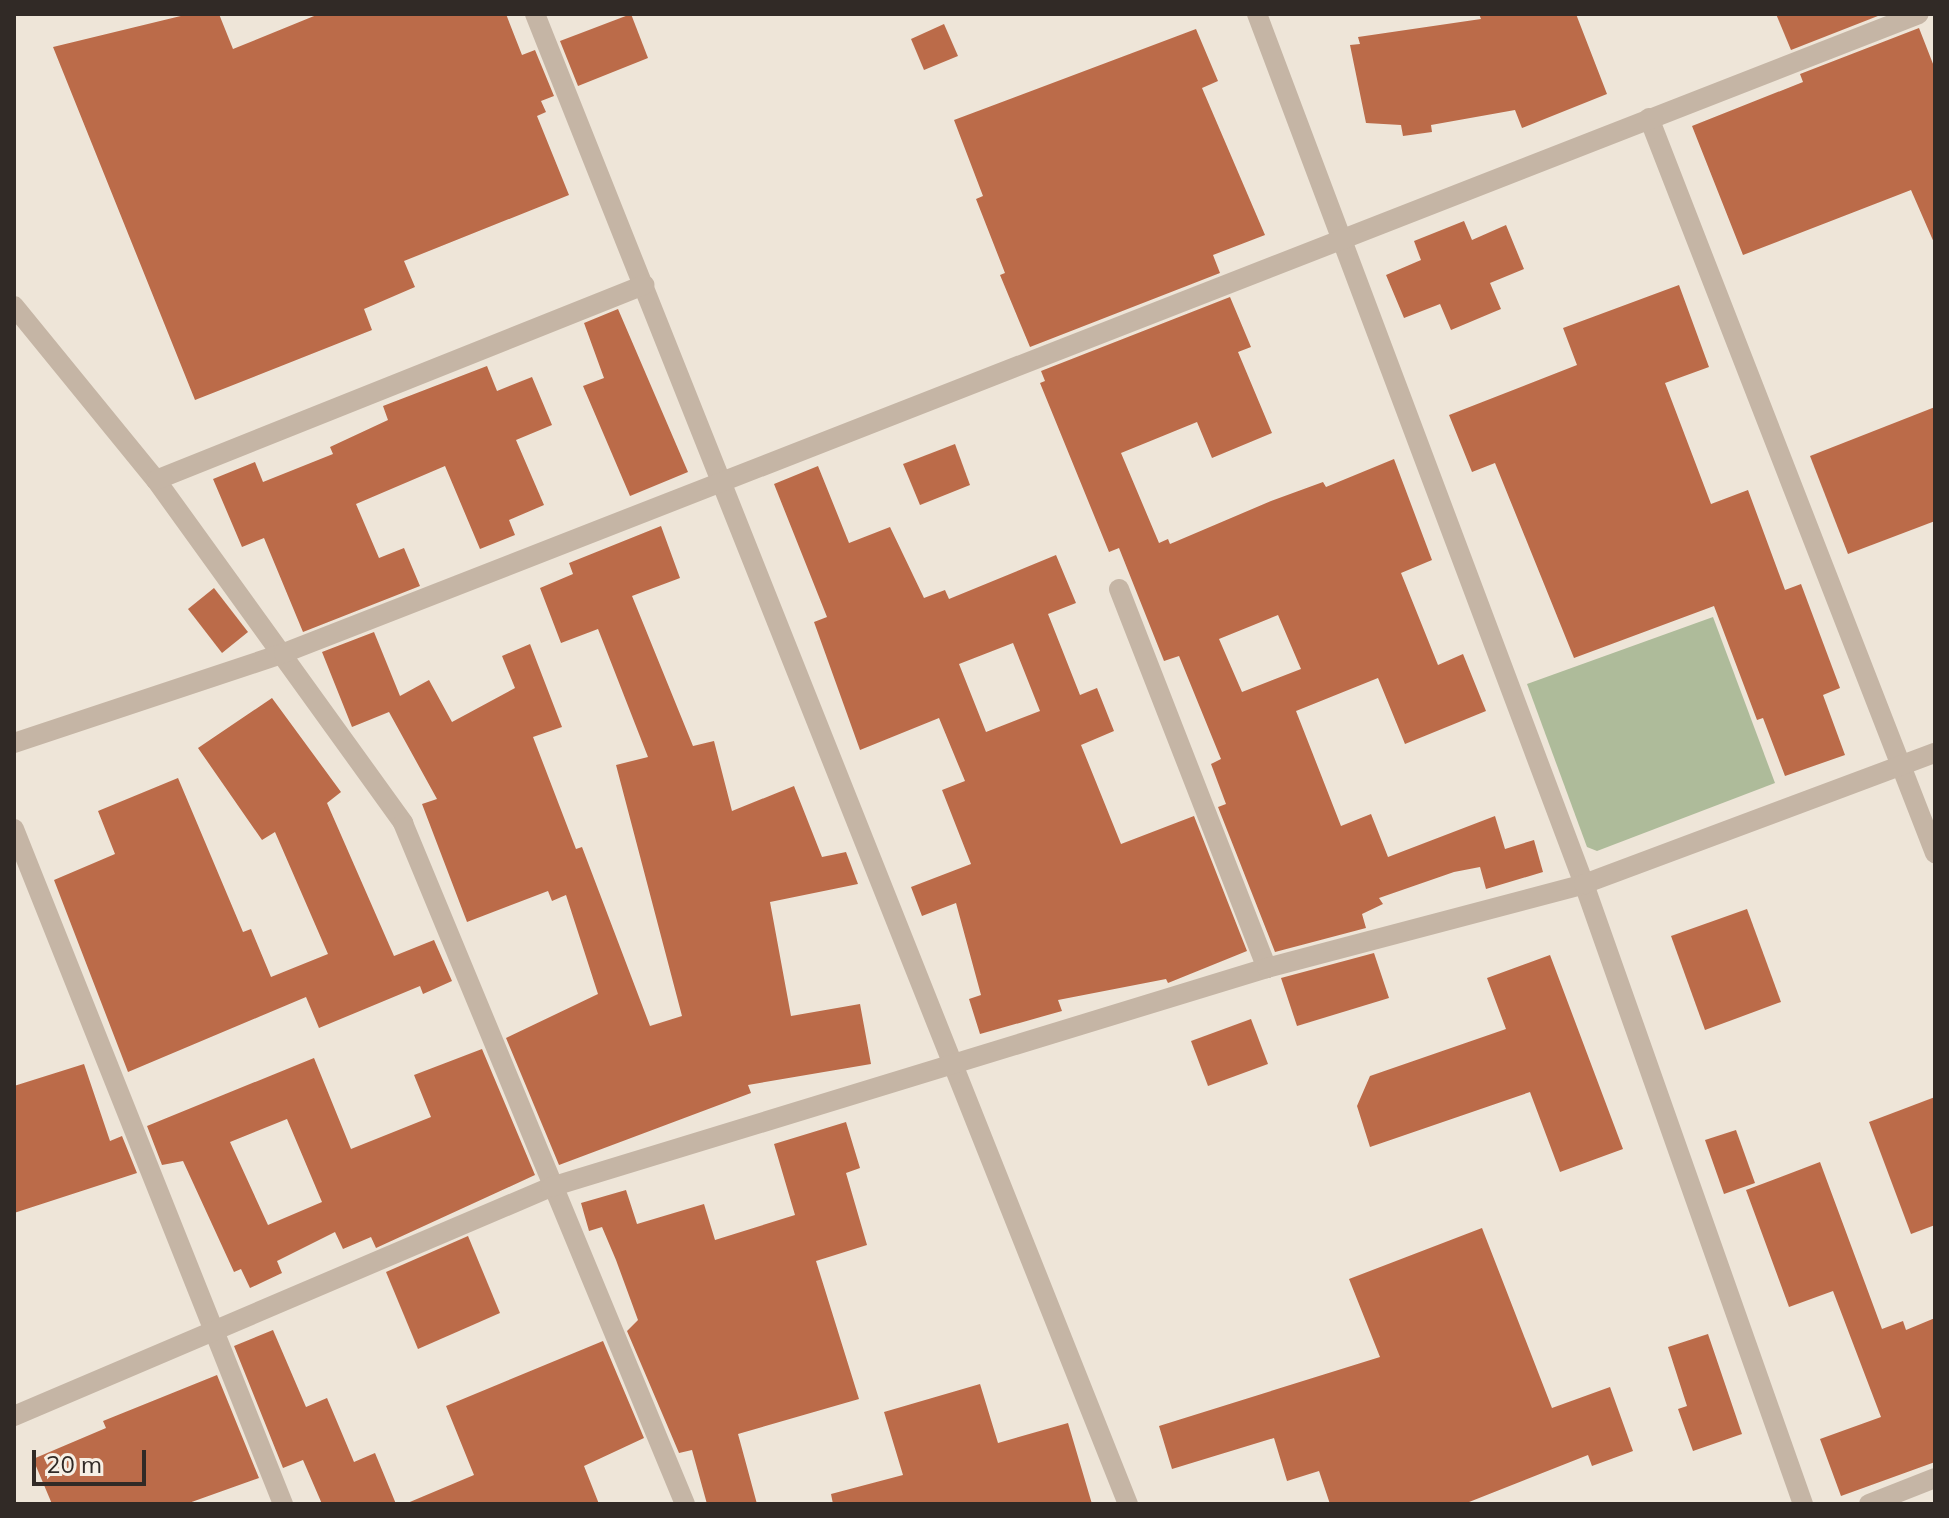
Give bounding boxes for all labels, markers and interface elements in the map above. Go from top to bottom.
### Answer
scale bar [36,1434,150,1484]
text: 20 m [46,1449,102,1479]

